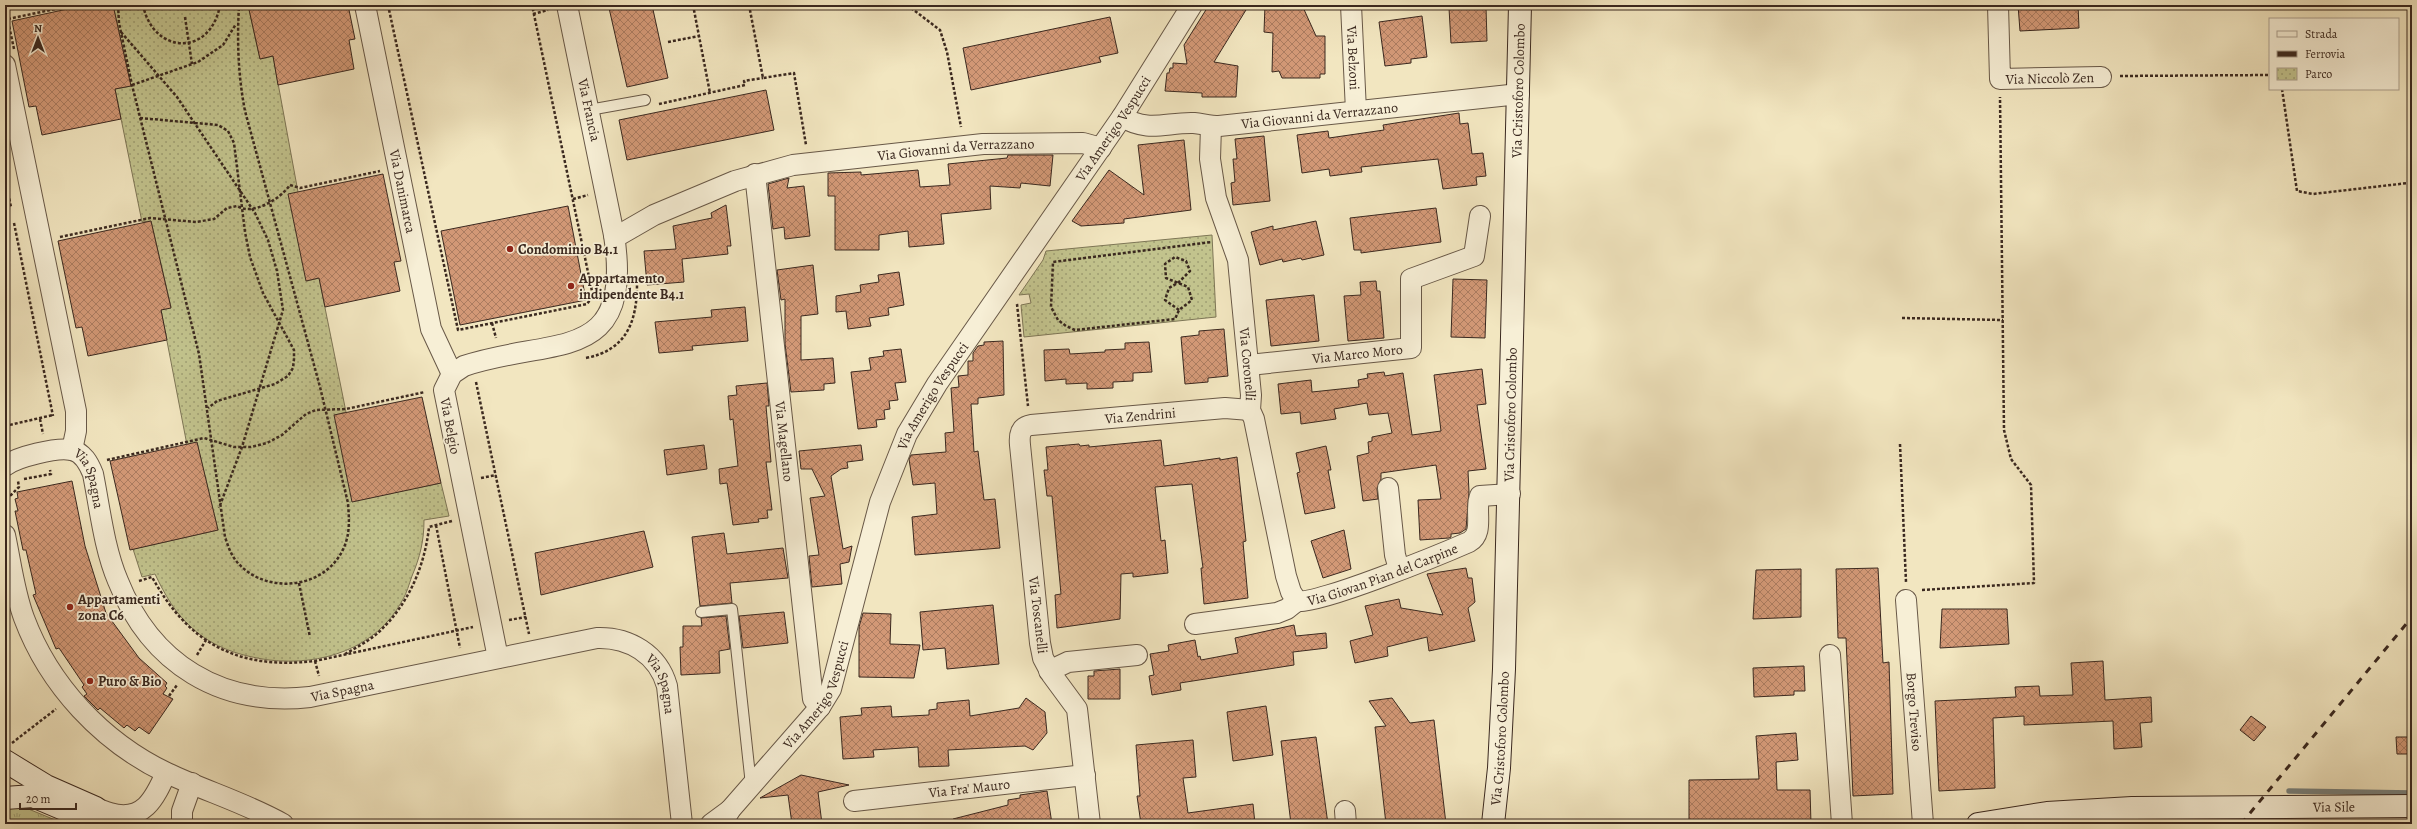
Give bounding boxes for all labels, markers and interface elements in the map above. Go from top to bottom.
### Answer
north arrow [18,18,58,58]
legend [2269,18,2399,90]
text: N [34,21,42,36]
street label: Via Cristoforo Colombo [1507,23,1529,159]
street label: Via Belzoni [1342,24,1365,91]
text: Strada [2305,26,2338,42]
text: Ferrovia [2305,46,2346,62]
text: Parco [2305,66,2332,82]
street label: Via Niccolò Zen [2005,68,2095,88]
street label: Via Amerigo Vespucci [1070,72,1155,186]
street label: Via Francia [573,76,605,144]
street label: Via Giovanni da Verrazzano [1239,97,1399,133]
street label: Via Giovanni da Verrazzano [876,134,1035,165]
street label: Via Danimarca [385,147,421,235]
place label: Condominio B4.1 [518,240,618,259]
marker: Condominio B4.1 [505,244,515,254]
place label: Appartamento indipendente B4.1 [578,269,684,304]
marker: Appartamento indipendente B4.1 [566,281,576,291]
street label: Via Coronelli [1235,326,1261,402]
street label: Via Amerigo Vespucci [892,338,973,453]
street label: Via Marco Moro [1310,339,1404,368]
street label: Via Cristoforo Colombo [1499,347,1521,483]
street label: Via Belgio [435,395,465,456]
street label: Via Magellano [771,399,798,483]
street label: Via Zendrini [1103,403,1177,428]
street label: Via Spagna [70,443,109,510]
street label: Via Giovan Pian del Carpine [1304,538,1461,610]
street label: Via Toscanelli [1024,574,1052,655]
place label: Appartamenti zona C6 [77,590,160,625]
marker: Appartamenti zona C6 [65,602,75,612]
street label: Via Amerigo Vespucci [778,638,853,753]
street label: Via Spagna [641,649,680,716]
street label: Via Cristoforo Colombo [1485,671,1513,807]
place label: Puro & Bio [98,672,161,691]
street label: Borgo Treviso [1902,672,1927,752]
street label: Via Spagna [308,675,376,706]
marker: Puro & Bio [85,676,95,686]
street label: Via Fra' Mauro [927,774,1011,802]
scale bar [20,785,76,811]
text: 20 m [26,791,50,807]
street label: Via Sile [2312,797,2355,816]

